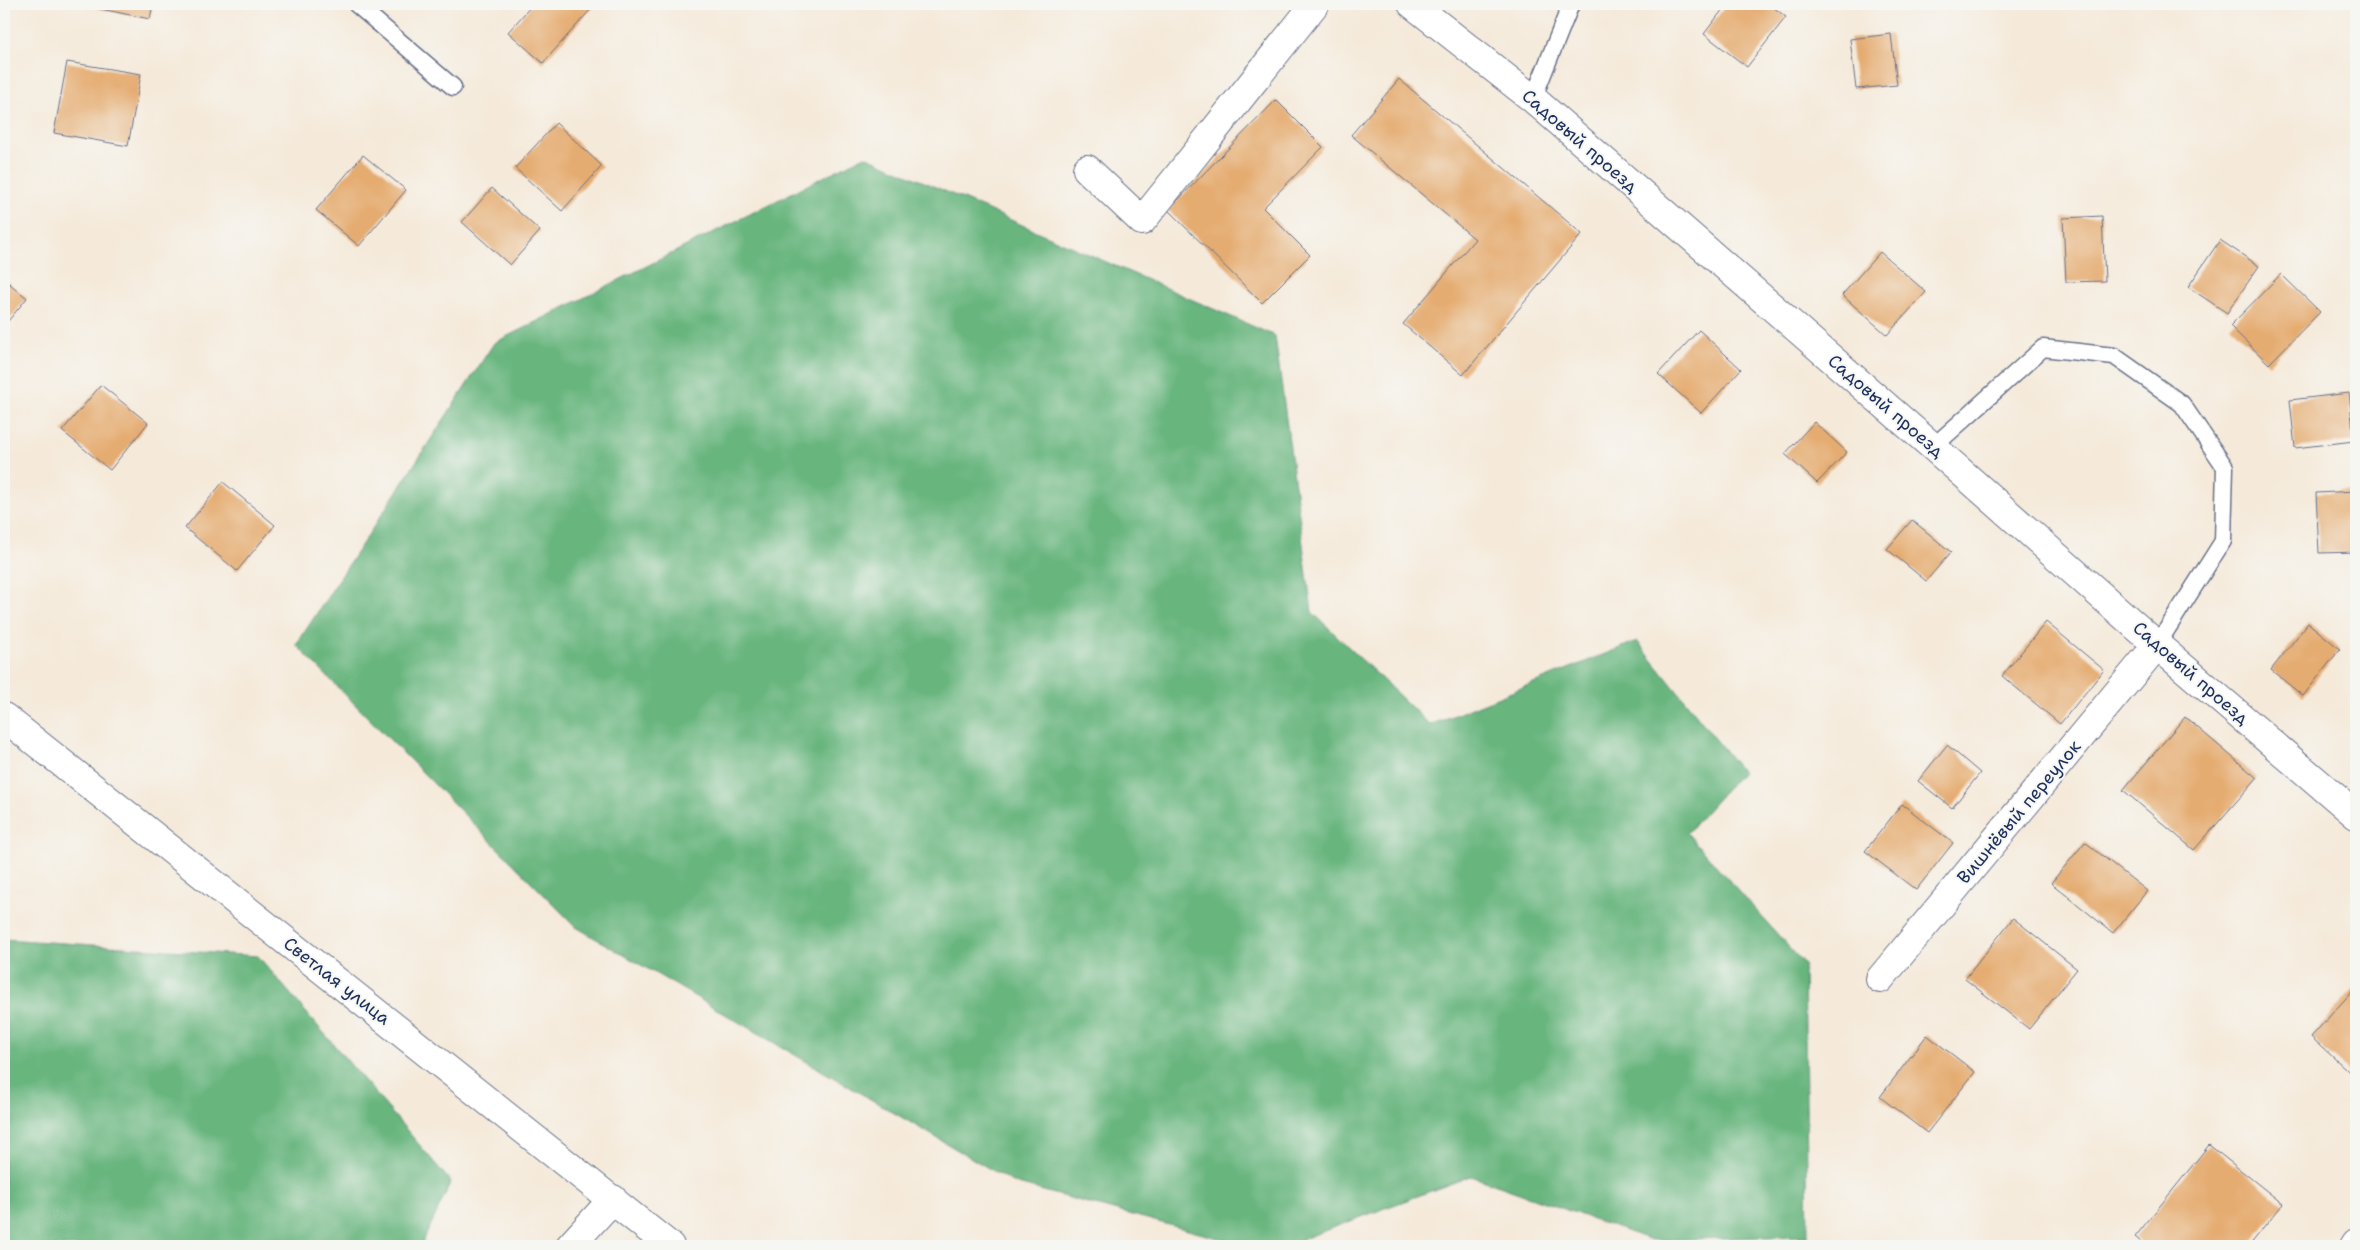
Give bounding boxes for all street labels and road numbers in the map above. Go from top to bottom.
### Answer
street label: Садовый проезд [1517,84,1644,199]
street label: Садовый проезд [1823,349,1950,464]
street label: Садовый проезд [2128,616,2255,731]
street label: Вишнёвый переулок [1952,735,2087,889]
street label: Светлая улица [278,932,396,1030]

